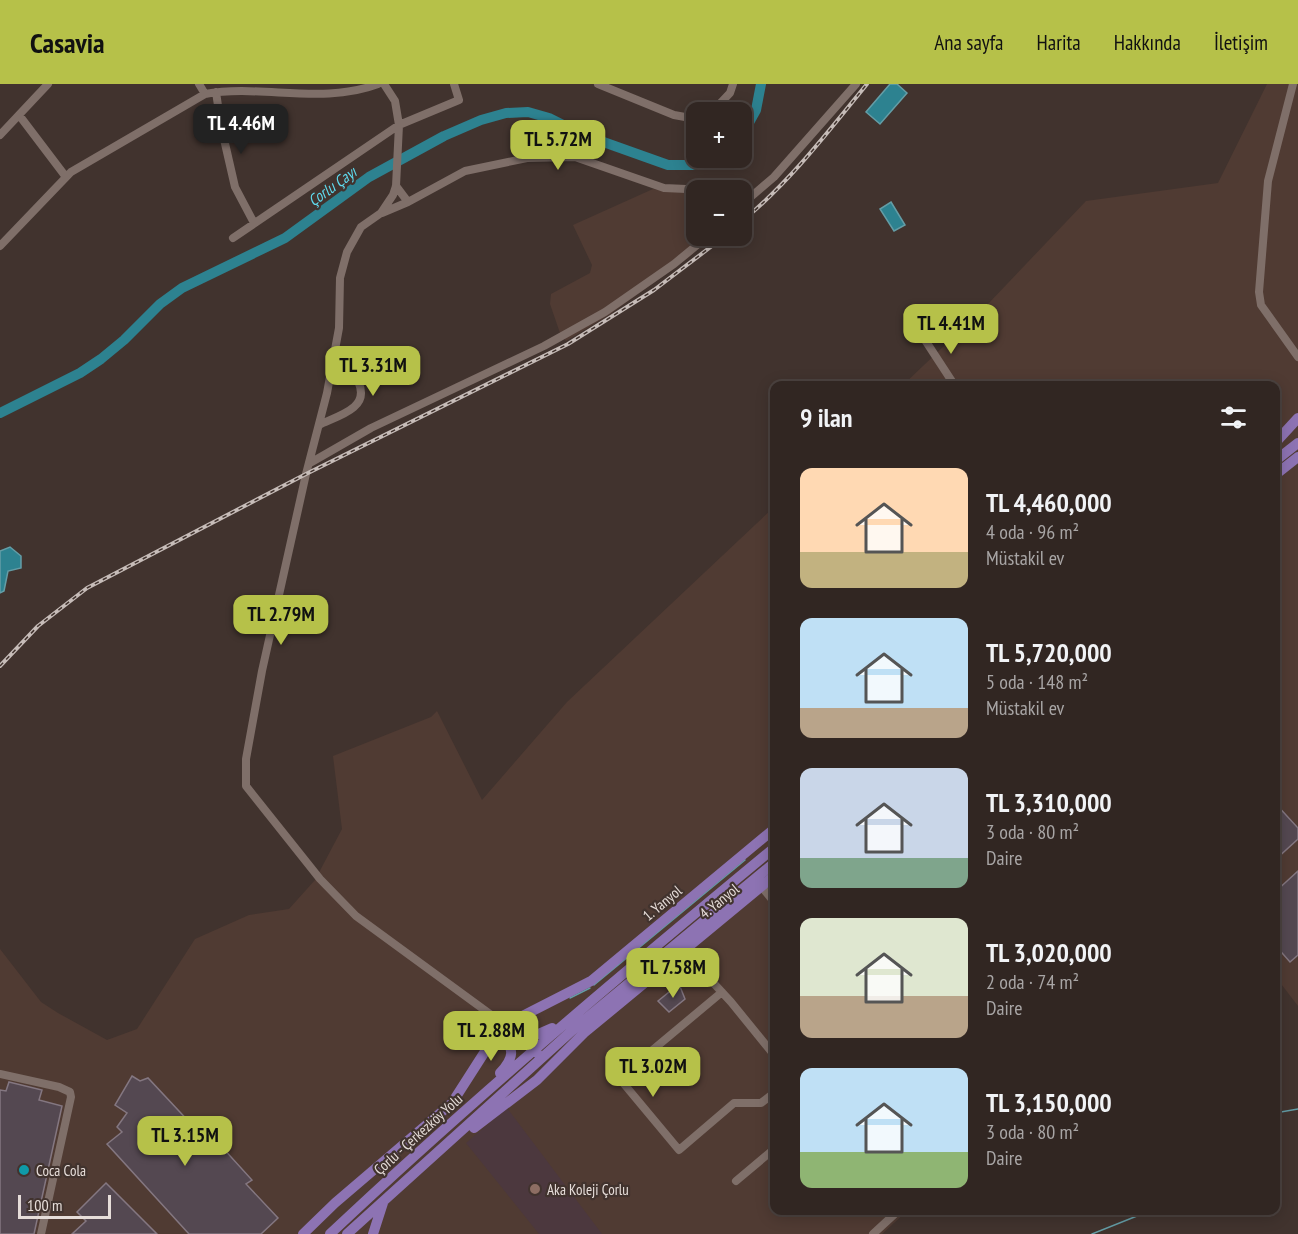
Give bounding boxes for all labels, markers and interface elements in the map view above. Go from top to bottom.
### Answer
text: Casavia [30,24,105,61]
text: Ana sayfa [934,29,1003,56]
text: Harita [1036,29,1081,56]
text: Hakkında [1114,29,1181,56]
text: İletişim [1214,29,1268,56]
map controls [686,102,752,246]
button: + [686,102,752,168]
pin: TL 4.46M [179,104,303,155]
text: TL 4.46M [207,110,275,136]
pin: TL 5.72M [496,120,620,171]
text: TL 5.72M [524,126,592,152]
water label: Çorlu Çayı [304,161,361,210]
button: − [686,180,752,246]
pin: TL 4.41M [889,304,1013,355]
text: TL 4.41M [917,310,985,336]
pin: TL 3.31M [311,346,435,397]
text: TL 3.31M [339,352,407,378]
text: 9 ilan [800,401,852,434]
icon: filters [1217,401,1250,434]
text: TL 4,460,000 [986,486,1112,519]
icon: home [848,492,920,564]
text: 4 oda · 96 m² [986,519,1079,545]
text: Müstakil ev [986,545,1064,571]
pin: TL 2.79M [219,595,343,646]
text: TL 2.79M [247,601,315,627]
text: TL 5,720,000 [986,636,1112,669]
icon: home [848,642,920,714]
text: 5 oda · 148 m² [986,669,1088,695]
text: Müstakil ev [986,695,1064,721]
text: TL 3,310,000 [986,786,1112,819]
icon: home [848,792,920,864]
text: 3 oda · 80 m² [986,819,1079,845]
text: Daire [986,845,1023,871]
street label: 4. Yanyol [695,879,743,923]
street label: 1. Yanyol [639,881,686,925]
text: TL 3,020,000 [986,936,1112,969]
icon: home [848,942,920,1014]
pin: TL 7.58M [611,948,735,999]
text: TL 7.58M [640,954,706,980]
text: 2 oda · 74 m² [986,969,1079,995]
text: Daire [986,995,1023,1021]
pin: TL 2.88M [429,1011,553,1062]
text: TL 2.88M [457,1017,525,1043]
pin: TL 3.02M [591,1047,715,1098]
text: TL 3.02M [619,1053,687,1079]
text: TL 3,150,000 [986,1086,1112,1119]
street label: Çorlu - Çerkezköy Yolu [370,1089,466,1179]
icon: home [848,1092,920,1164]
pin: TL 3.15M [123,1116,247,1167]
text: 3 oda · 80 m² [986,1119,1079,1145]
text: TL 3.15M [151,1122,219,1148]
text: Daire [986,1145,1023,1171]
place label: Coca Cola [36,1161,86,1180]
marker: Coca Cola [17,1163,31,1177]
place label: Aka Koleji Çorlu [547,1180,629,1199]
marker: Aka Koleji Çorlu [528,1182,542,1196]
scale bar [18,1192,111,1220]
text: 100 m [27,1195,62,1215]

